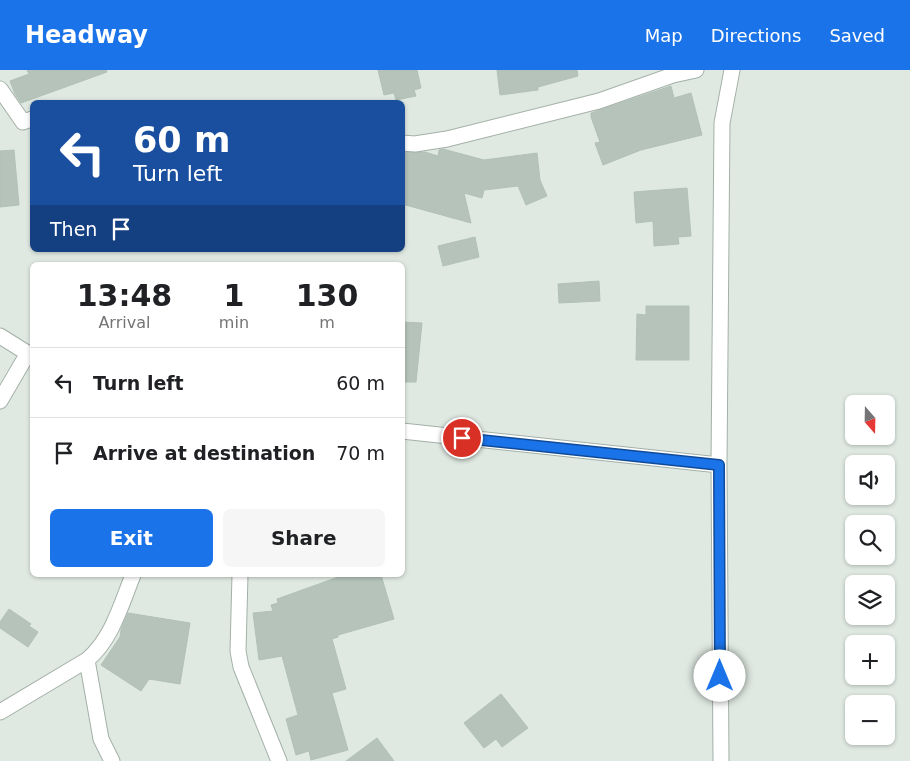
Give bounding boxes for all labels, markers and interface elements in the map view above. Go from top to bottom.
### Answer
text: Headway [25,21,148,49]
text: Map [645,25,683,46]
text: Directions [711,25,801,46]
text: Saved [829,25,885,46]
icon: left [50,120,115,185]
text: 60 m [133,120,230,160]
text: Turn left [133,161,222,186]
icon: arrive [107,215,135,243]
text: Then [50,218,97,240]
text: 13:48 [77,278,172,313]
text: 1 [223,278,244,313]
text: 130 [296,278,358,313]
text: Arrival [98,313,150,332]
text: min [219,313,249,332]
text: m [319,313,335,332]
icon: left [50,369,78,397]
text: Turn left [93,372,184,394]
text: 60 m [336,372,385,394]
north arrow [845,395,895,445]
map controls [845,395,895,745]
pin [441,417,483,459]
icon: arrive [448,424,476,452]
icon: arrive [50,439,78,467]
text: Arrive at destination [93,442,315,464]
text: 70 m [336,442,385,464]
button: sound [845,455,895,505]
button: Exit [50,509,213,567]
button: Share [223,509,385,567]
button: search [845,515,895,565]
button: layers [845,575,895,625]
button: + [845,635,895,685]
position arrow [693,649,745,701]
button: − [845,695,895,745]

